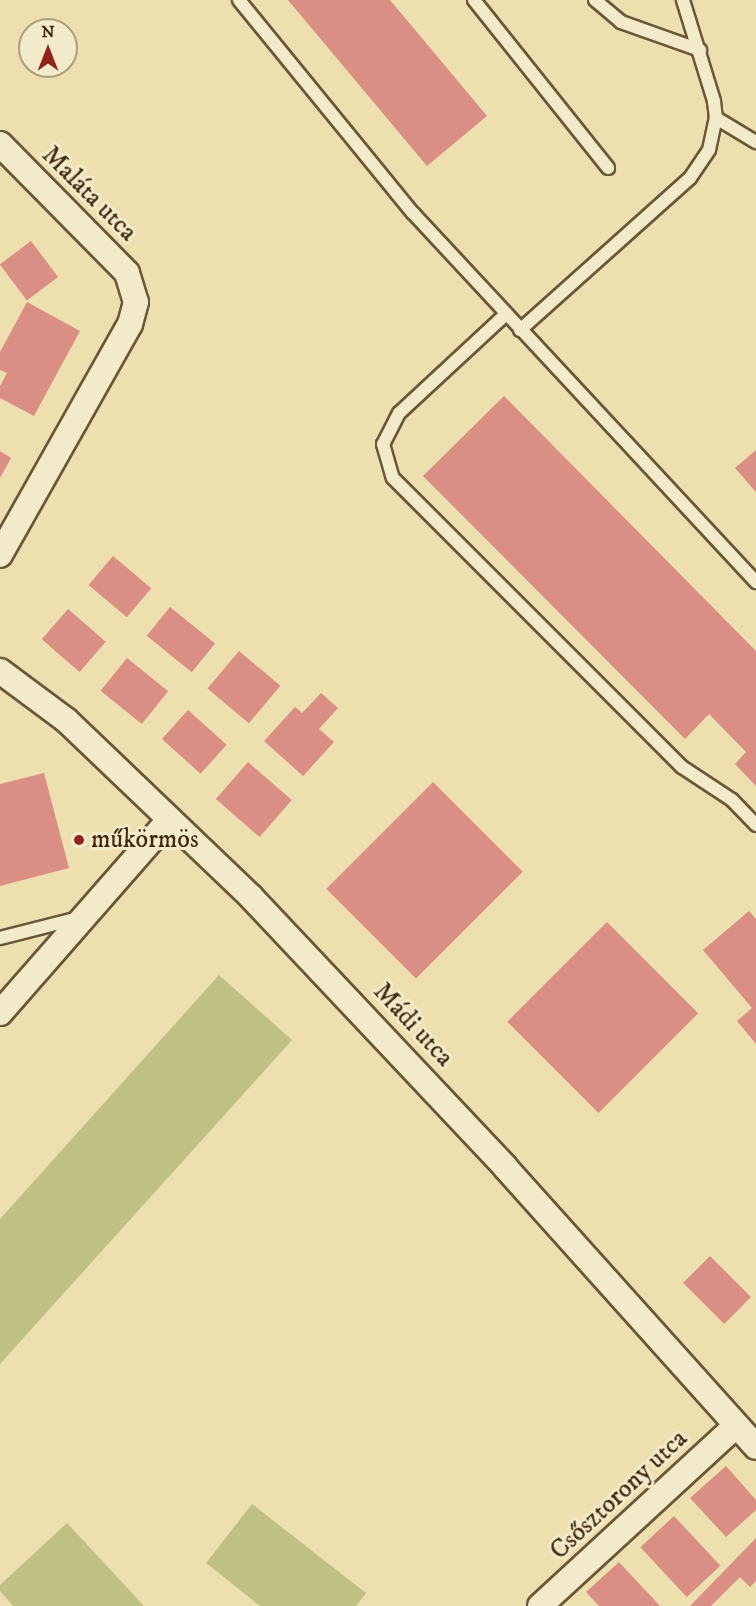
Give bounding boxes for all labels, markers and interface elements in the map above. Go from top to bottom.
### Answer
north arrow [18,18,78,78]
text: N [41,22,55,42]
street label: Maláta utca [35,140,143,248]
place label: műkörmös [91,824,199,856]
marker: műkörmös [72,833,86,847]
street label: Mádi utca [366,977,460,1073]
street label: Csősztorony utca [544,1423,694,1567]

